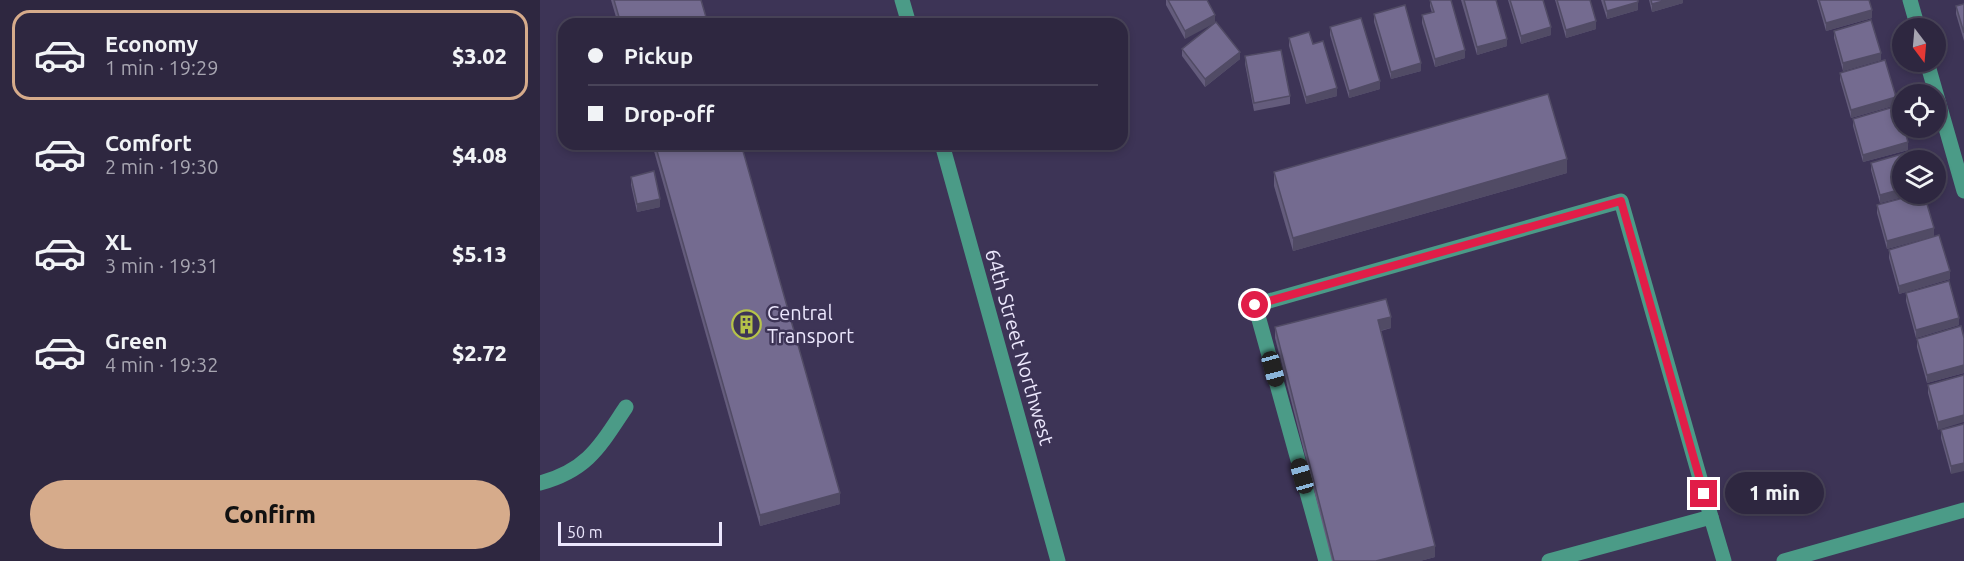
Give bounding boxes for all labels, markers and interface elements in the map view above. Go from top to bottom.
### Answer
north arrow [1892,18,1946,72]
map controls [1892,18,1946,204]
icon: car [33,28,87,82]
text: Economy [105,31,198,56]
text: $3.02 [452,43,507,68]
text: Pickup [624,43,693,68]
text: 1 min · 19:29 [105,56,219,79]
button: locate [1892,84,1946,138]
text: Drop-off [624,101,714,126]
icon: car [33,127,87,181]
text: Comfort [105,130,192,155]
text: $4.08 [452,142,507,167]
button: layers [1892,150,1946,204]
text: 2 min · 19:30 [105,155,219,178]
icon: car [33,226,87,280]
text: XL [105,229,132,254]
text: $5.13 [452,241,507,266]
street label: 64th Street Northwest [981,246,1059,448]
text: 3 min · 19:31 [105,254,219,277]
route start [1241,291,1268,318]
place label: Central Transport [767,301,854,347]
building icon: Central Transport [730,308,762,340]
icon: car [33,325,87,379]
text: Green [105,328,167,353]
text: $2.72 [452,340,507,365]
car [1260,349,1286,389]
text: 4 min · 19:32 [105,353,219,376]
car [1288,456,1316,496]
callout: 1 min [1725,473,1824,515]
button: Confirm [30,480,510,549]
route end [1690,480,1717,507]
text: 1 min [1749,481,1800,504]
scale bar [558,519,722,546]
text: 50 m [567,523,603,541]

